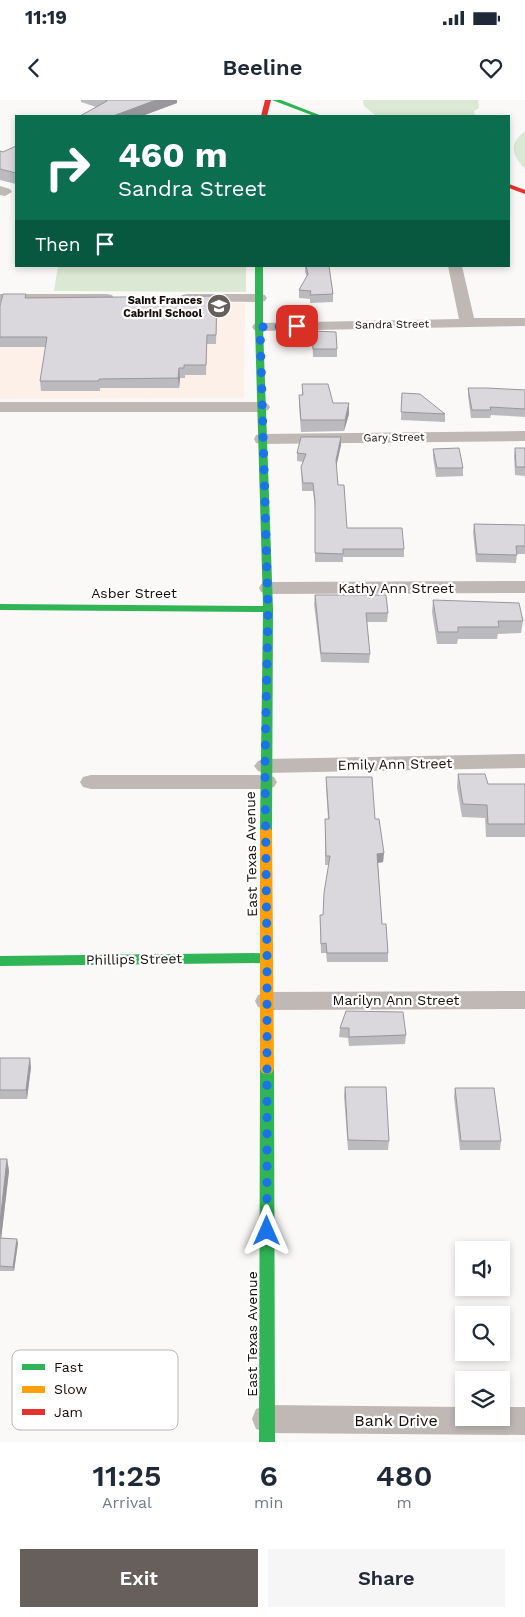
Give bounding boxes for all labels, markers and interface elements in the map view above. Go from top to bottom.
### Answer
text: 11:19 [25,6,67,29]
icon: back [20,54,48,82]
icon: heart [477,54,505,82]
text: Beeline [223,55,302,80]
text: 460 m [118,134,228,176]
icon: right [35,135,100,200]
text: Sandra Street [118,176,266,201]
icon: arrive [91,230,119,258]
text: Then [35,233,81,256]
school or university icon: Saint Frances Cabrini School [206,293,232,319]
place label: Saint Frances Cabrini School [123,294,202,320]
pin [276,305,318,347]
icon: arrive [283,312,311,340]
street label: Sandra Street [355,317,430,332]
street label: Gary Street [363,430,425,445]
street label: Kathy Ann Street [338,580,454,596]
street label: Asber Street [91,585,177,601]
street label: Emily Ann Street [338,755,453,773]
street label: East Texas Avenue [242,791,260,917]
street label: Phillips Street [86,950,182,968]
street label: Marilyn Ann Street [333,992,460,1008]
position arrow [240,1204,292,1256]
map controls [455,1241,510,1426]
button: sound [455,1241,510,1296]
street label: East Texas Avenue [244,1271,260,1397]
button: search [455,1306,510,1361]
legend [12,1350,178,1430]
text: Fast [54,1359,83,1375]
button: layers [455,1371,510,1426]
text: Slow [54,1381,87,1397]
text: Jam [54,1404,83,1420]
street label: Bank Drive [354,1411,438,1430]
text: 11:25 [92,1458,162,1493]
text: 6 [259,1458,278,1493]
text: 480 [376,1458,433,1493]
text: Arrival [102,1493,152,1512]
text: min [254,1493,283,1512]
text: m [397,1493,412,1512]
button: Exit [20,1549,258,1607]
button: Share [268,1549,505,1607]

